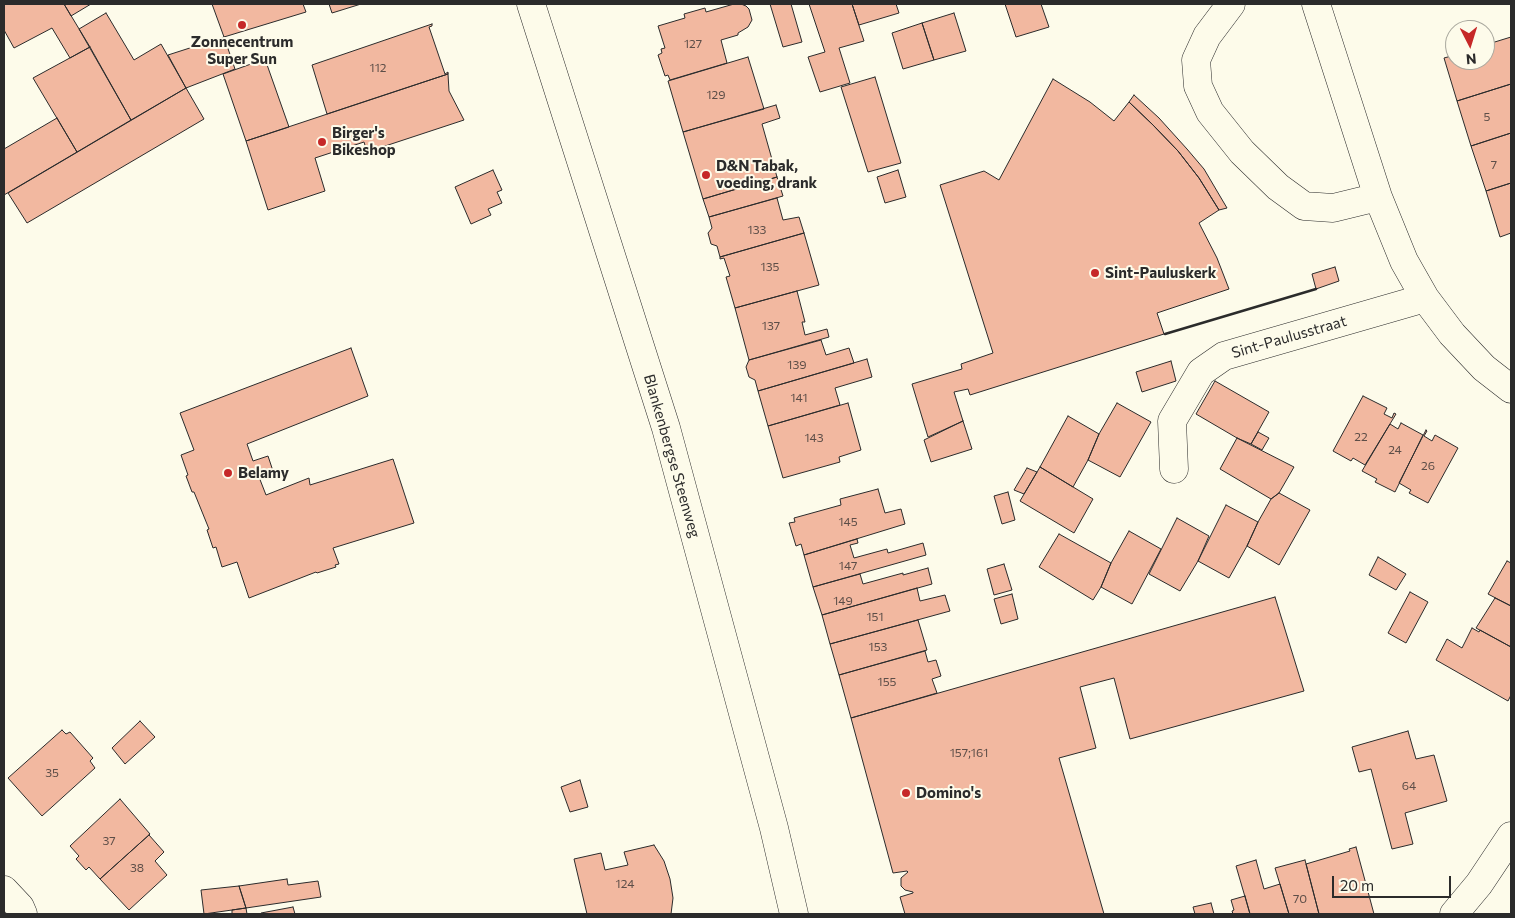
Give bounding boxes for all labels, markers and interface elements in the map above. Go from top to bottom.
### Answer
marker: Zonnecentrum Super Sun [236,19,248,31]
north arrow [1445,20,1495,70]
place label: Zonnecentrum Super Sun [191,33,293,68]
house number: 127 [684,37,702,51]
text: N [1465,51,1477,68]
house number: 112 [370,61,386,75]
house number: 129 [706,88,726,102]
house number: 5 [1484,110,1490,124]
place label: Birger's Bikeshop [332,124,396,159]
marker: Birger's Bikeshop [316,136,328,148]
place label: D&N Tabak, voeding, drank [716,157,817,192]
house number: 7 [1491,158,1497,172]
marker: D&N Tabak, voeding, drank [700,169,712,181]
house number: 133 [748,223,766,237]
house number: 135 [761,260,779,274]
place label: Sint-Pauluskerk [1105,264,1216,282]
marker: Sint-Pauluskerk [1089,267,1101,279]
street label: Sint-Paulusstraat [1229,312,1349,362]
house number: 137 [762,319,780,333]
house number: 139 [787,358,807,372]
street label: Blankenbergse Steenweg [640,372,704,540]
house number: 141 [790,391,808,405]
house number: 22 [1354,430,1368,444]
house number: 143 [804,431,824,445]
house number: 24 [1388,443,1402,457]
house number: 26 [1421,459,1435,473]
place label: Belamy [238,464,289,482]
marker: Belamy [222,467,234,479]
house number: 145 [838,515,858,529]
house number: 147 [839,559,857,573]
house number: 149 [833,594,853,608]
house number: 151 [866,610,884,624]
house number: 153 [869,640,887,654]
house number: 155 [878,675,896,689]
house number: 157;161 [950,746,988,760]
house number: 35 [45,766,59,780]
house number: 64 [1402,779,1416,793]
place label: Domino's [916,784,981,802]
marker: Domino's [900,787,912,799]
house number: 37 [102,834,116,848]
house number: 38 [130,861,144,875]
scale bar [1335,866,1454,898]
text: 20 m [1340,876,1374,894]
house number: 124 [616,877,634,891]
house number: 70 [1293,892,1307,906]

